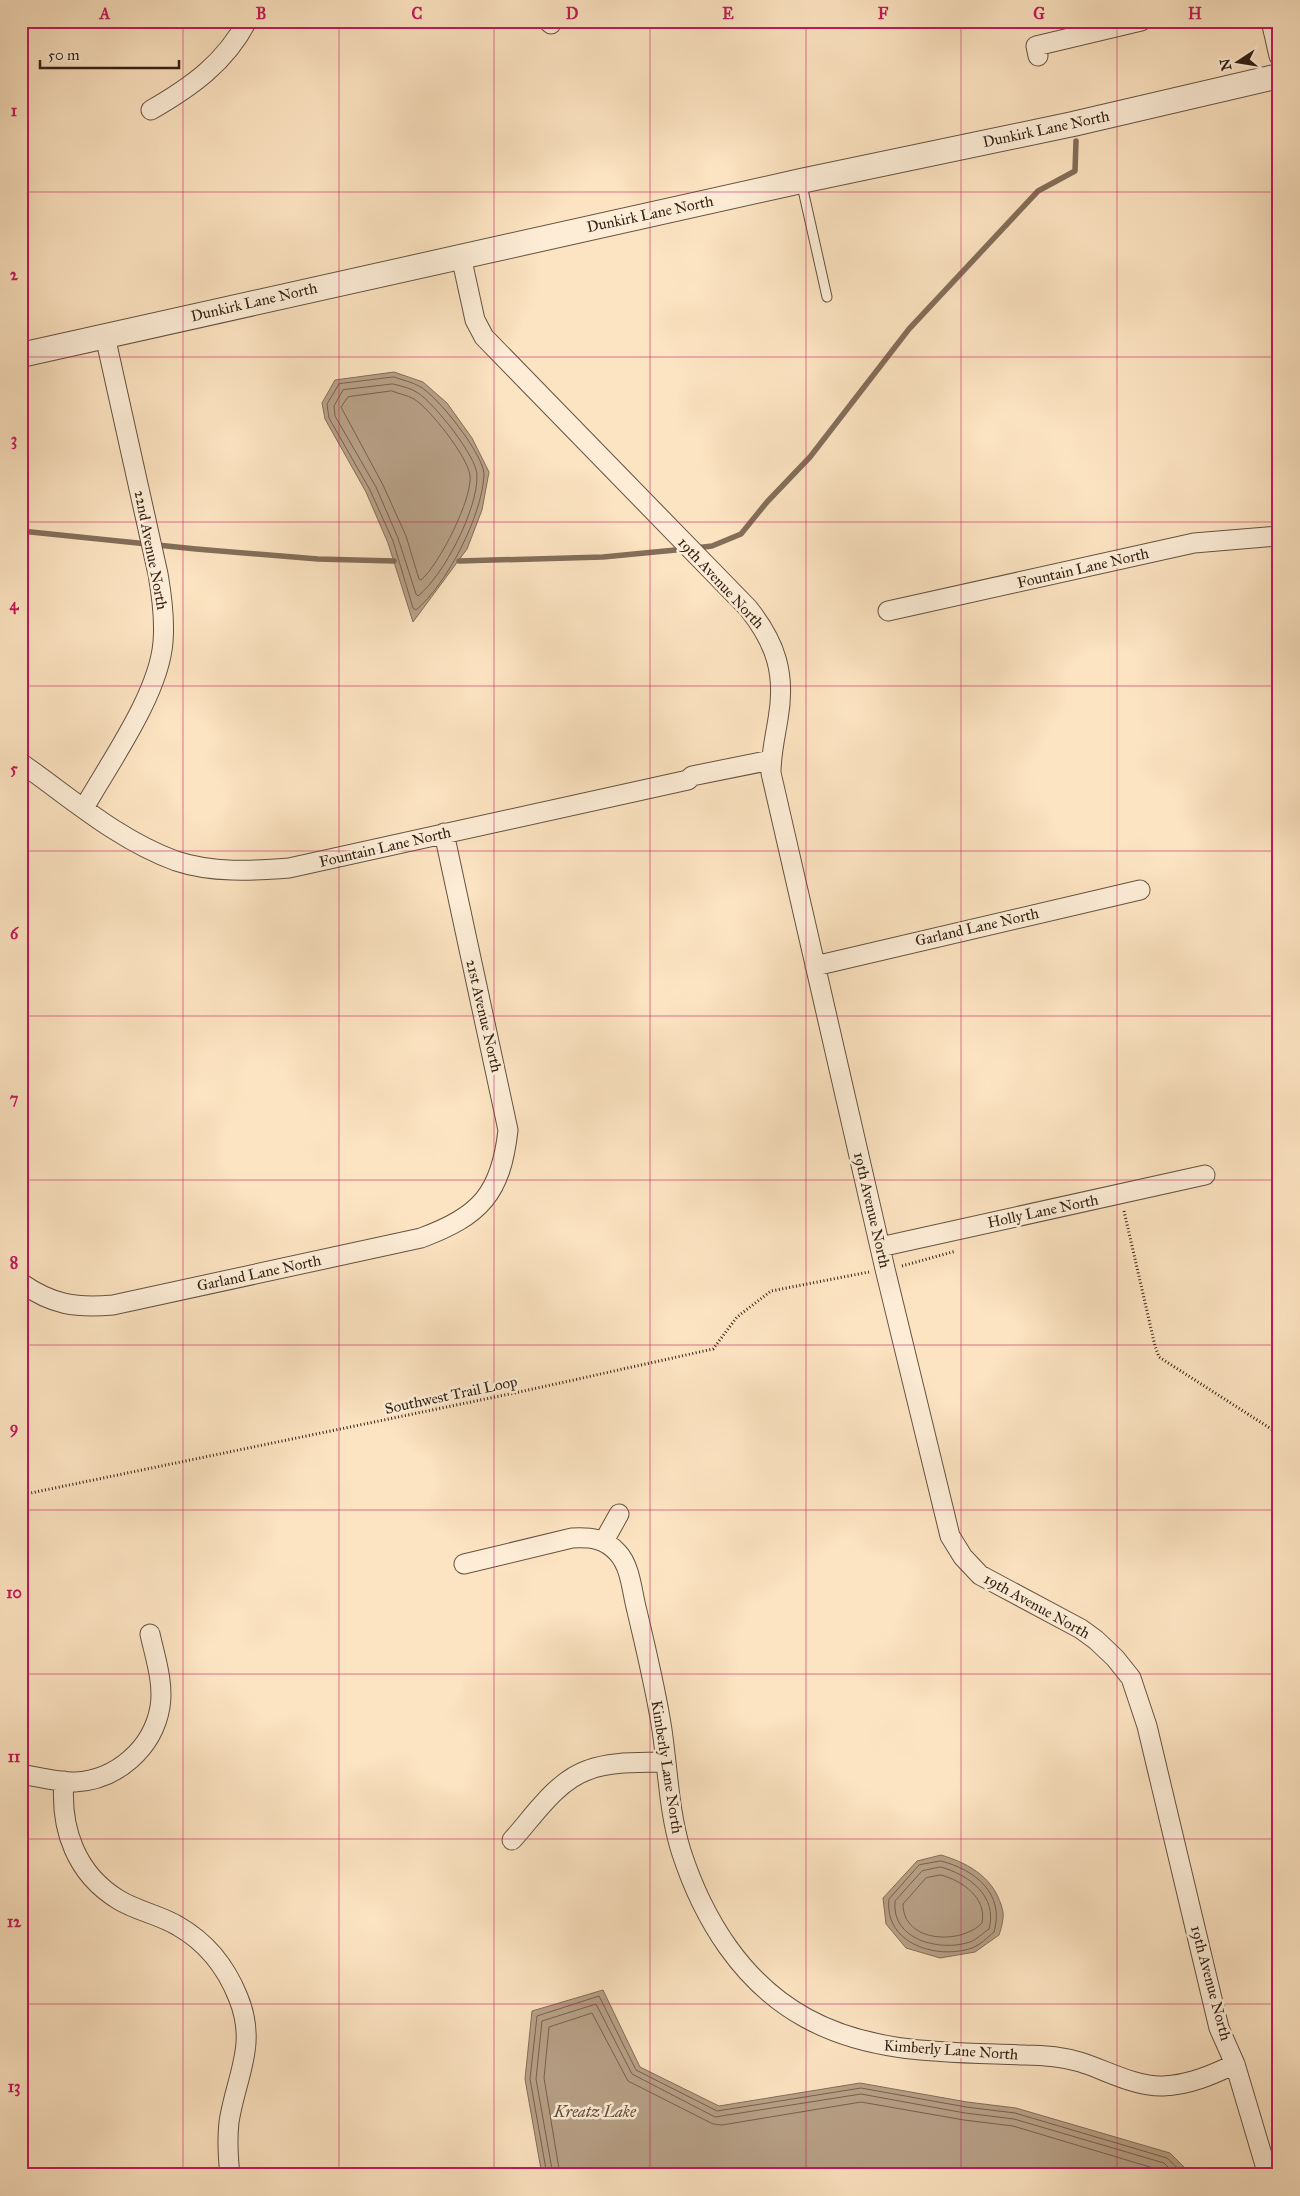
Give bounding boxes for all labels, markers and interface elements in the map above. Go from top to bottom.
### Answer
text: A [99,4,111,23]
text: B [256,4,266,23]
text: C [412,4,423,23]
text: D [566,4,579,23]
text: E [722,4,734,23]
text: F [878,4,889,23]
text: G [1033,4,1045,23]
text: H [1188,4,1202,23]
scale bar [40,38,179,70]
north arrow [1212,38,1262,88]
text: 50 m [48,46,80,64]
text: N [1216,57,1235,72]
text: 1 [11,101,18,120]
street label: Dunkirk Lane North [981,107,1112,151]
street label: Dunkirk Lane North [585,192,716,236]
text: 2 [10,265,19,284]
street label: Dunkirk Lane North [189,279,320,325]
text: 3 [11,430,17,450]
street label: 22nd Avenue North [131,489,172,612]
street label: 19th Avenue North [674,534,768,633]
street label: Fountain Lane North [1015,544,1151,592]
text: 4 [10,595,20,615]
text: 5 [10,759,18,778]
street label: Fountain Lane North [317,823,453,871]
street label: Garland Lane North [913,904,1041,950]
text: 6 [10,924,19,943]
street label: 21st Avenue North [462,958,506,1075]
text: 7 [10,1089,19,1108]
street label: 19th Avenue North [850,1150,894,1270]
street label: Holly Lane North [986,1190,1101,1232]
street label: Garland Lane North [195,1251,323,1295]
text: 8 [10,1253,18,1272]
street label: Southwest Trail Loop [383,1372,519,1418]
text: 9 [10,1418,18,1438]
street label: 19th Avenue North [981,1569,1094,1643]
text: 10 [6,1583,22,1602]
street label: Kimberly Lane North [648,1699,687,1836]
text: 11 [8,1747,21,1766]
text: 12 [7,1912,22,1931]
street label: 19th Avenue North [1187,1923,1235,2043]
street label: Kimberly Lane North [883,2036,1020,2064]
text: 13 [8,2077,20,2097]
water label: Kreatz Lake [553,2102,637,2121]

